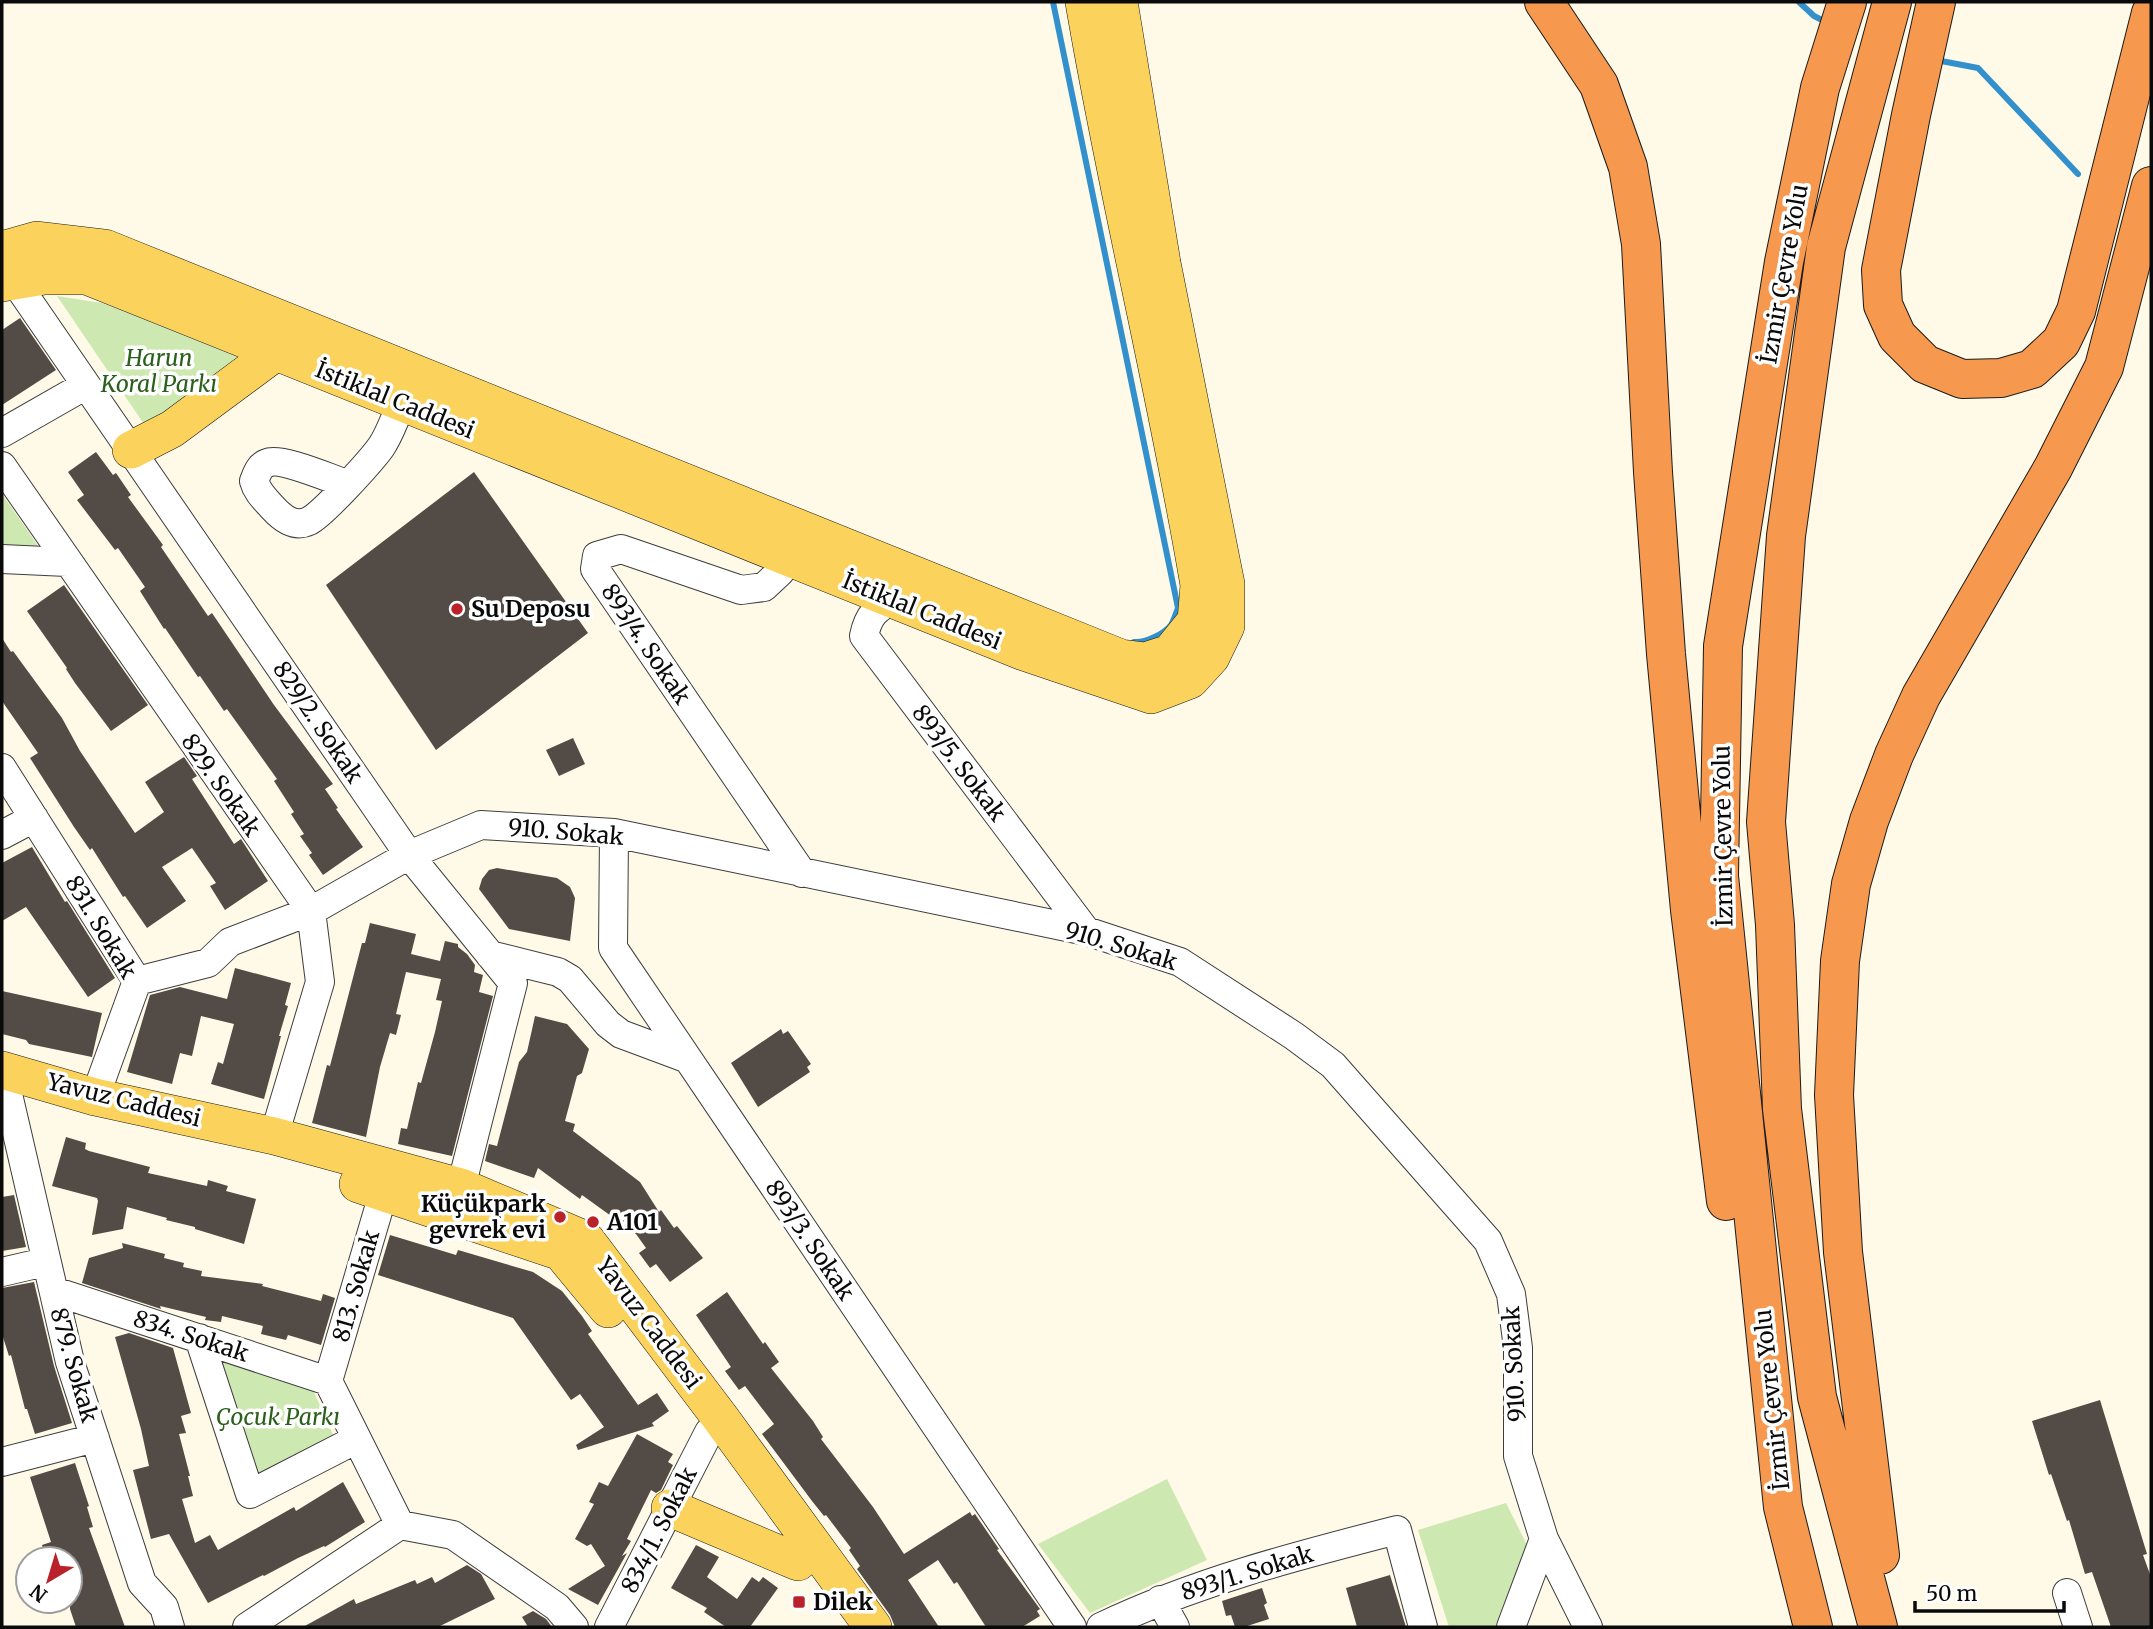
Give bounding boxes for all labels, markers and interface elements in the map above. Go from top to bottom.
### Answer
street label: İzmir Çevre Yolu [1753,182,1814,366]
park label: Harun Koral Parkı [100,343,217,398]
street label: İstiklal Caddesi [311,354,479,445]
street label: İstiklal Caddesi [838,565,1006,656]
street label: 893/4. Sokak [595,578,698,710]
place label: Su Deposu [471,594,590,623]
marker: Su Deposu [449,601,465,617]
street label: 829/2. Sokak [267,655,370,789]
street label: 893/5. Sokak [906,699,1013,827]
street label: 829. Sokak [176,728,267,842]
street label: İzmir Çevre Yolu [1706,745,1739,927]
street label: 910. Sokak [507,812,626,851]
street label: 831. Sokak [59,870,144,984]
street label: 910. Sokak [1061,915,1181,976]
street label: Yavuz Caddesi [43,1066,204,1133]
street label: 893/3. Sokak [760,1174,862,1306]
place label: Küçükpark gevrek evi [421,1189,546,1244]
place label: A101 [606,1207,658,1236]
marker: Küçükpark gevrek evi [552,1209,568,1225]
marker: A101 [585,1214,601,1230]
street label: 813. Sokak [326,1226,385,1345]
street label: Yavuz Caddesi [590,1250,708,1394]
street label: 834. Sokak [130,1303,253,1368]
street label: 879. Sokak [44,1304,105,1426]
street label: 910. Sokak [1496,1305,1531,1423]
street label: İzmir Çevre Yolu [1748,1308,1795,1492]
park label: Çocuk Parkı [216,1402,340,1431]
street label: 834/1. Sokak [614,1461,703,1598]
street label: 893/1. Sokak [1177,1539,1317,1606]
north arrow [14,1545,84,1615]
scale bar [1915,1570,2064,1614]
text: N [25,1579,52,1607]
text: 50 m [1926,1580,1977,1607]
place label: Dilek [813,1587,873,1616]
marker: Dilek [791,1594,807,1610]

